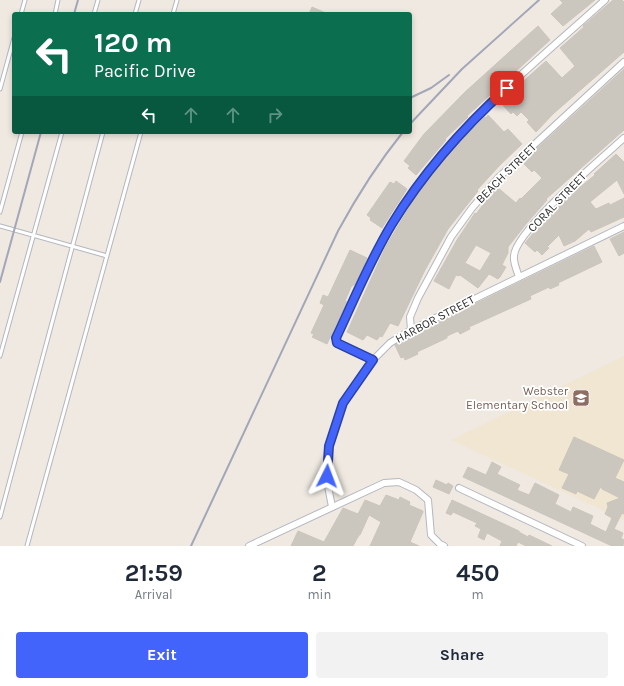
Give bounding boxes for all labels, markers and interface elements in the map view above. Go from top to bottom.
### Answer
text: 120 m [94,26,172,59]
icon: left [28,28,80,80]
text: Pacific Drive [94,60,196,82]
pin [490,71,524,105]
icon: arrive [496,77,518,99]
icon: left [138,104,160,126]
icon: ahead [180,104,202,126]
icon: ahead [222,104,244,126]
icon: right [264,104,286,126]
street label: BEACH STREET [473,140,539,206]
street label: CORAL STREET [525,169,589,235]
street label: HARBOR STREET [393,292,477,346]
place label: Webster Elementary School [466,384,569,412]
school or university icon: Webster Elementary School [571,388,591,408]
position arrow [306,455,348,497]
text: 21:59 [125,559,183,587]
text: 2 [312,559,327,587]
text: 450 [456,559,499,587]
text: Arrival [135,587,173,602]
text: min [307,587,331,602]
text: m [472,587,484,602]
button: Exit [16,632,308,678]
button: Share [316,632,608,678]

